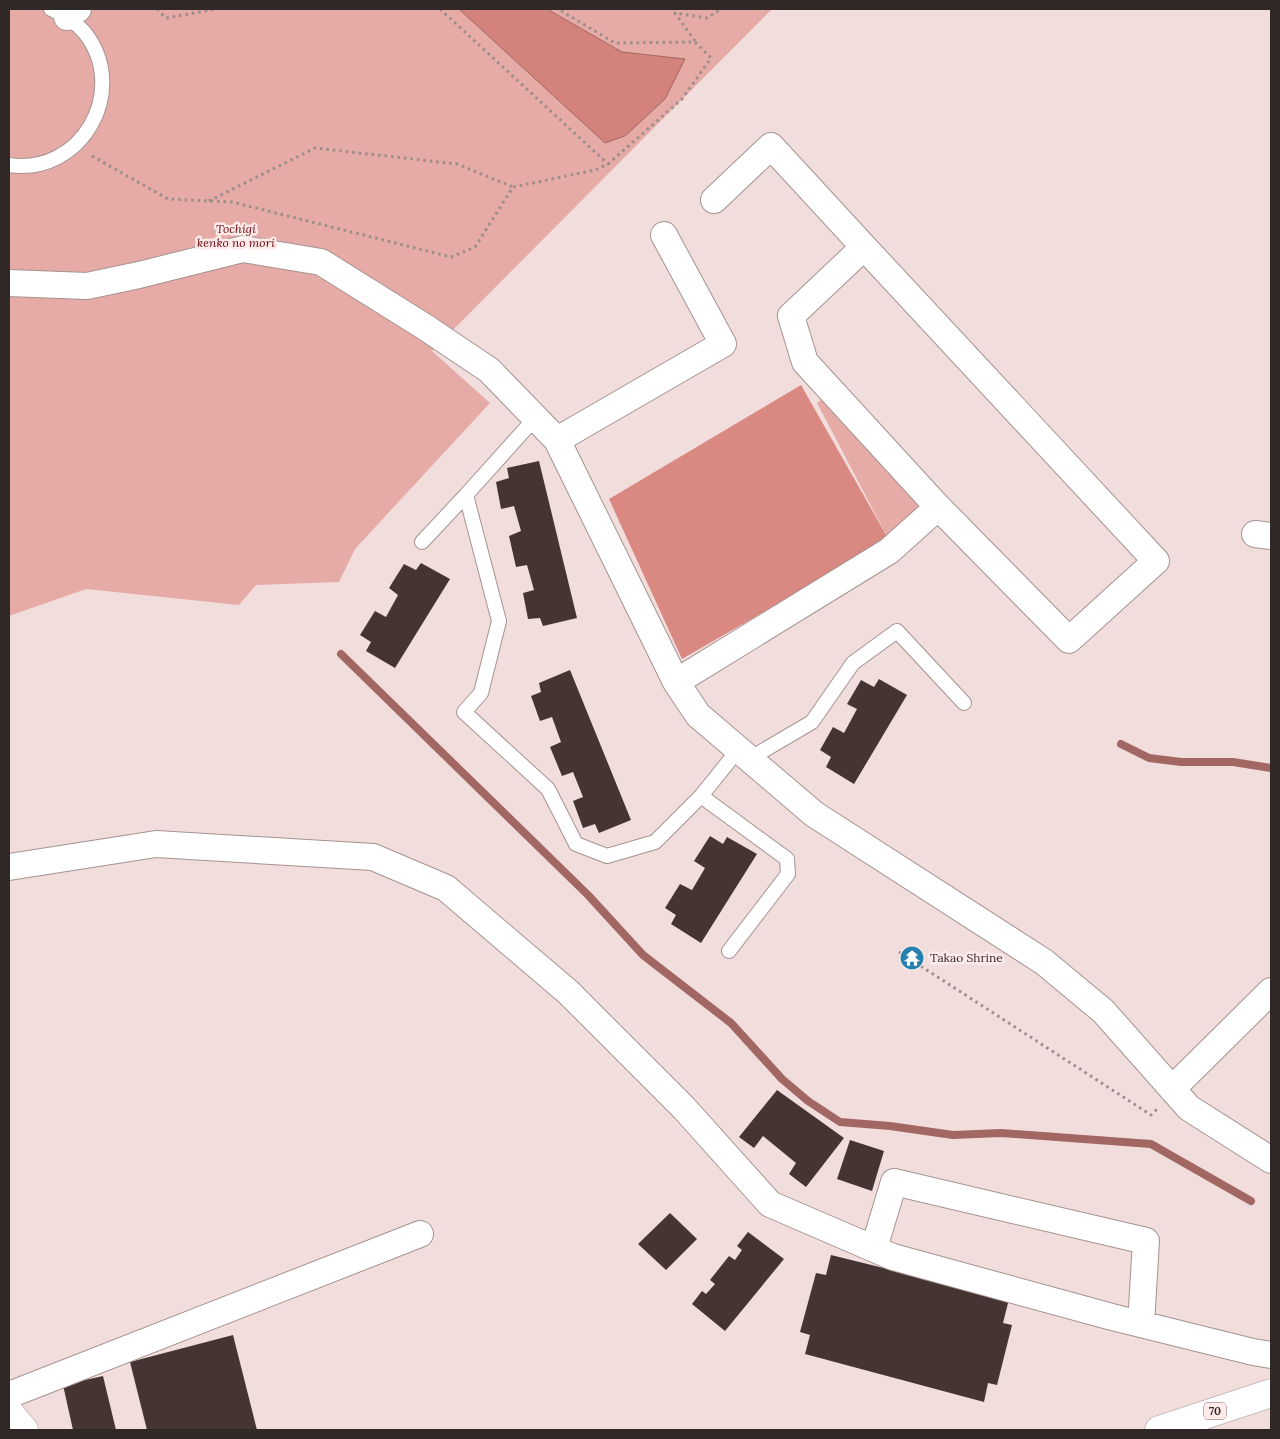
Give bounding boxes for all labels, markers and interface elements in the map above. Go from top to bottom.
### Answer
park label: Tochigi kenko no mori [197,221,275,250]
temple icon: Takao Shrine [899,945,925,971]
place label: Takao Shrine [930,950,1003,965]
road number: 70 [1204,1402,1226,1420]

